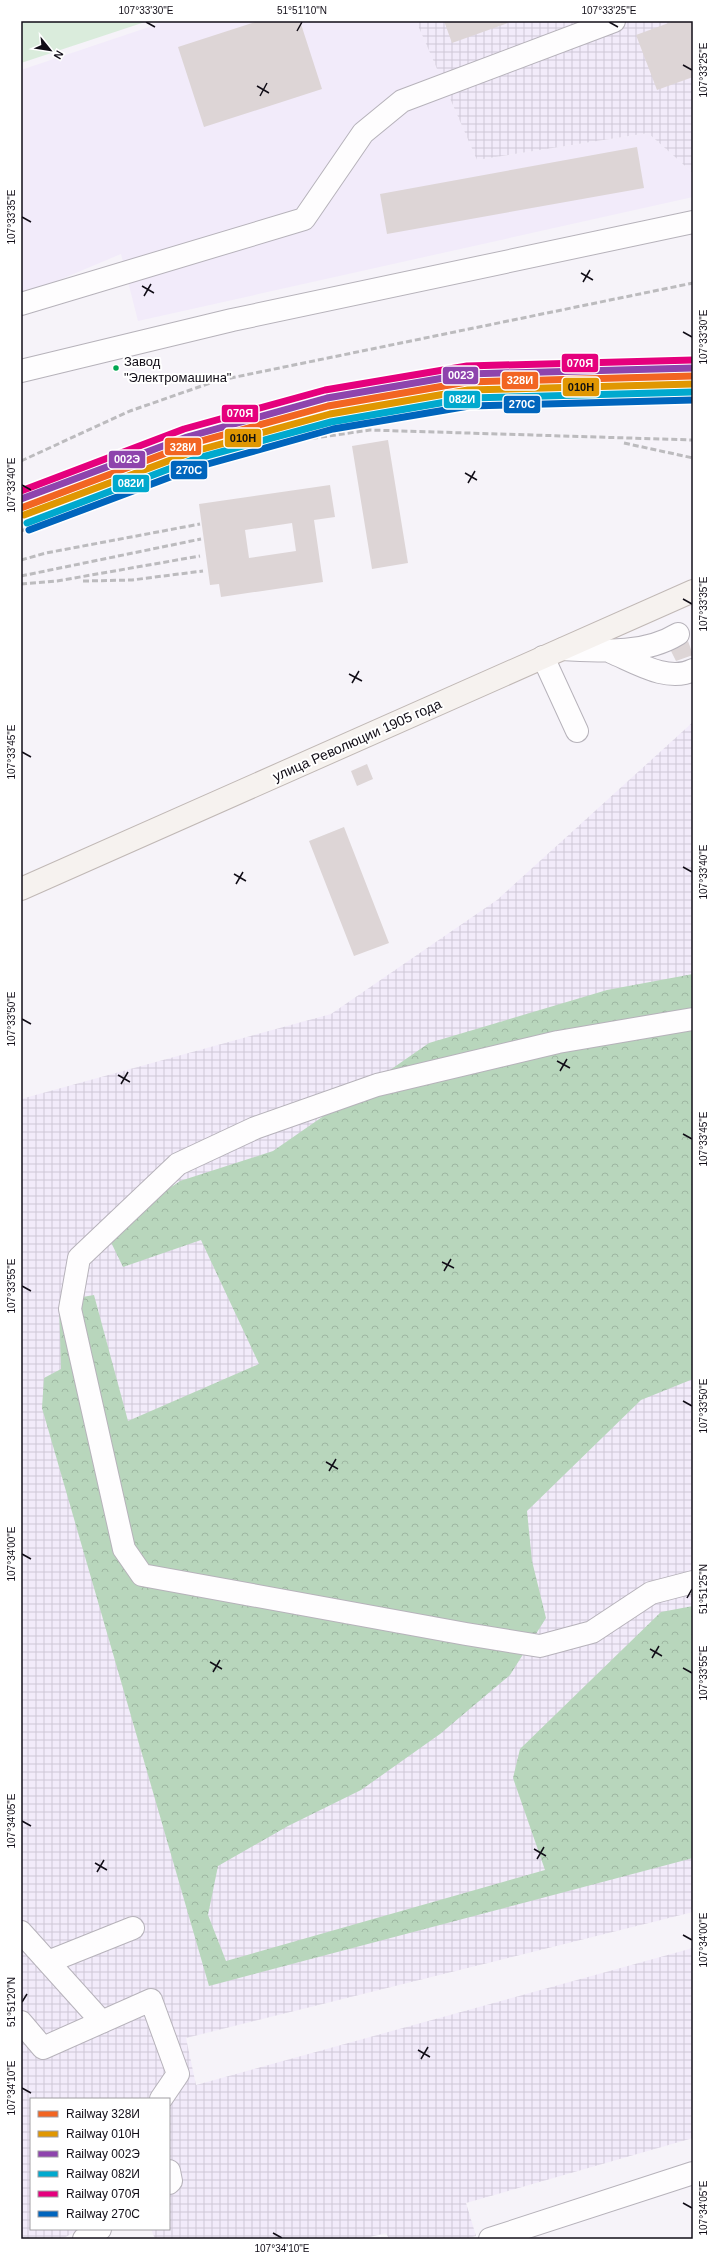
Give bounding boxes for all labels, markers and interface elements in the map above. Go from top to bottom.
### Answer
text: 107°33'30"E [118,5,174,16]
text: 51°51'10"N [277,5,327,16]
text: 107°33'25"E [581,5,637,16]
north arrow [30,30,70,70]
text: 107°33'25"E [698,42,709,98]
text: N [51,49,66,61]
text: 107°33'35"E [6,189,17,245]
text: 107°33'30"E [698,309,709,365]
line badge: 070Я [561,353,599,373]
place label: Завод "Электромашина" [124,354,232,385]
text: 070Я [567,357,593,369]
marker: Завод "Электромашина" [111,363,121,373]
line badge: 002Э [442,366,479,385]
text: 002Э [448,369,474,381]
line badge: 328И [501,371,539,390]
text: 328И [507,374,533,386]
line badge: 010Н [562,377,600,397]
text: 010Н [568,381,594,393]
line badge: 082И [443,390,481,409]
text: 082И [449,393,475,405]
line badge: 270С [503,395,541,414]
text: 270С [509,398,535,410]
line badge: 070Я [221,404,259,423]
text: 070Я [227,407,253,419]
line badge: 010Н [224,428,262,448]
text: 010Н [230,432,256,444]
line badge: 328И [164,437,202,456]
text: 328И [170,441,196,453]
line badge: 002Э [108,450,146,469]
text: 002Э [114,453,140,465]
text: 107°33'40"E [6,457,17,513]
line badge: 270С [170,460,208,480]
text: 270С [176,464,202,476]
line badge: 082И [112,474,150,493]
text: 082И [118,477,144,489]
text: 107°33'35"E [698,576,709,632]
street label: улица Революции 1905 года [270,695,444,785]
text: 107°33'45"E [6,724,17,780]
text: 107°33'40"E [698,844,709,900]
text: 107°33'50"E [6,991,17,1047]
text: 107°33'45"E [698,1111,709,1167]
text: 107°33'55"E [6,1258,17,1314]
text: 107°33'50"E [698,1378,709,1434]
text: 107°34'00"E [6,1526,17,1582]
text: 51°51'25"N [698,1564,709,1614]
text: 107°33'55"E [698,1645,709,1701]
text: 107°34'05"E [6,1793,17,1849]
text: 107°34'00"E [698,1912,709,1968]
text: 51°51'20"N [6,1977,17,2027]
text: 107°34'10"E [6,2060,17,2116]
legend [30,2098,170,2230]
text: Railway 328И [66,2107,140,2121]
text: Railway 010Н [66,2127,140,2141]
text: Railway 002Э [66,2147,140,2161]
text: Railway 082И [66,2167,140,2181]
text: 107°34'05"E [698,2180,709,2236]
text: Railway 070Я [66,2187,140,2201]
text: Railway 270С [66,2207,140,2221]
text: 107°34'10"E [254,2243,310,2254]

